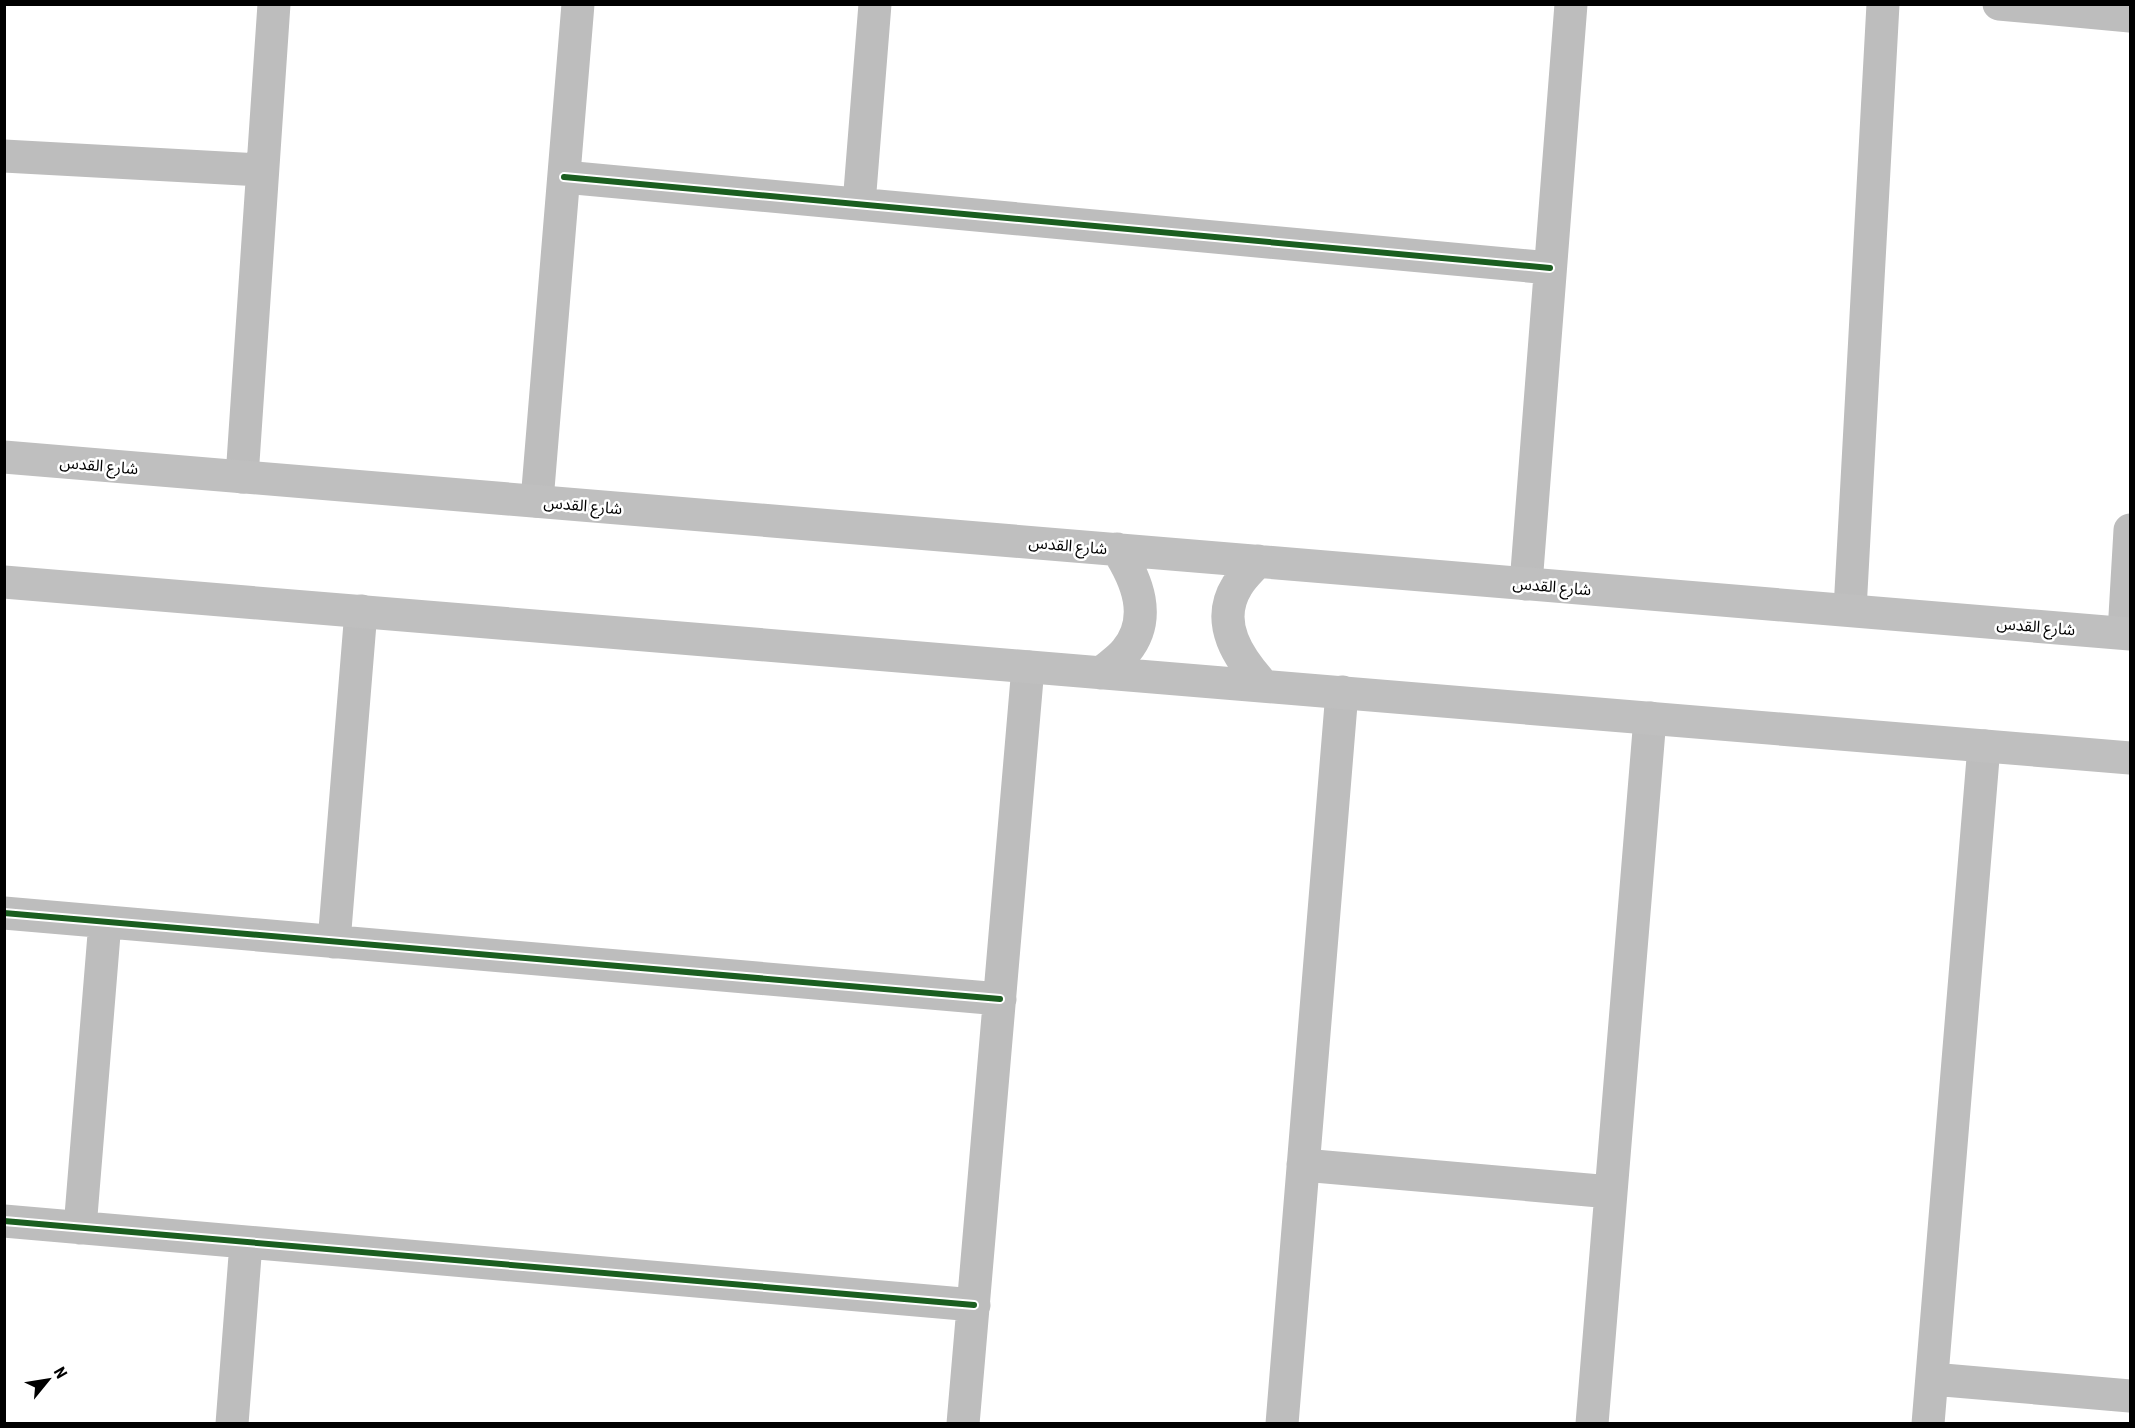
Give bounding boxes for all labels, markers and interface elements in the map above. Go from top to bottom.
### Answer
street label: شارع القدس [59,453,139,481]
street label: شارع القدس [543,493,623,521]
street label: شارع القدس [1028,533,1108,561]
street label: شارع القدس [1512,574,1592,602]
street label: شارع القدس [1996,614,2076,642]
north arrow [18,1350,78,1410]
text: N [50,1364,71,1382]

